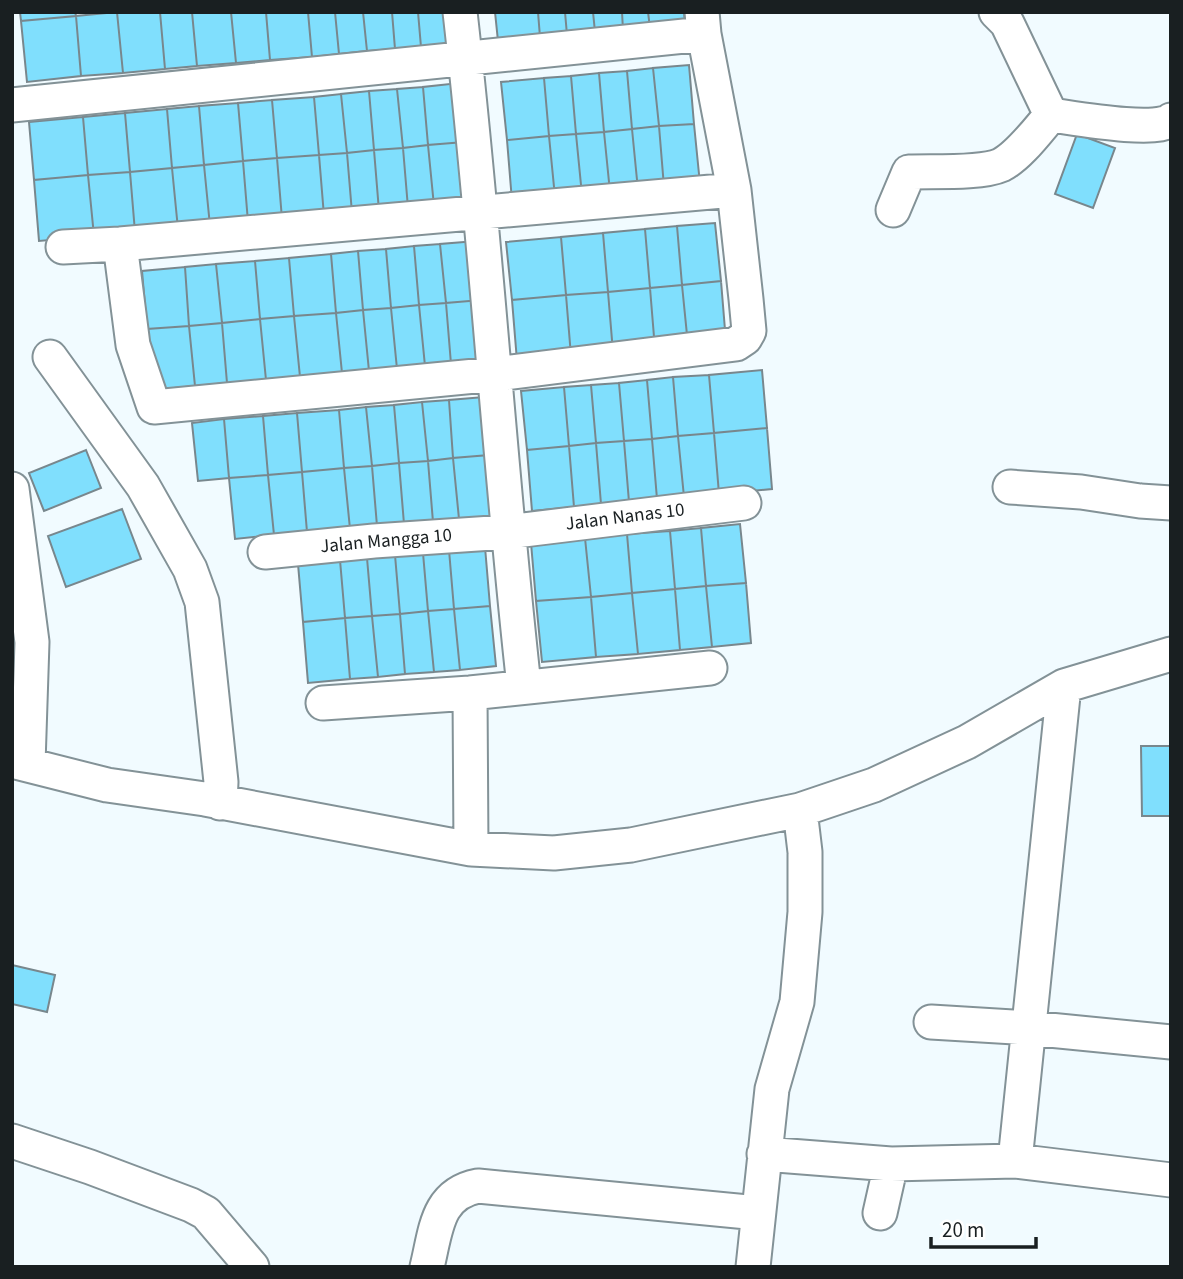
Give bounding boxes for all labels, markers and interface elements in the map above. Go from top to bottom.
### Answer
street label: Jalan Nanas 10 [564,496,686,538]
street label: Jalan Mangga 10 [319,522,453,560]
scale bar [931,1206,1036,1250]
text: 20 m [942,1215,984,1245]

